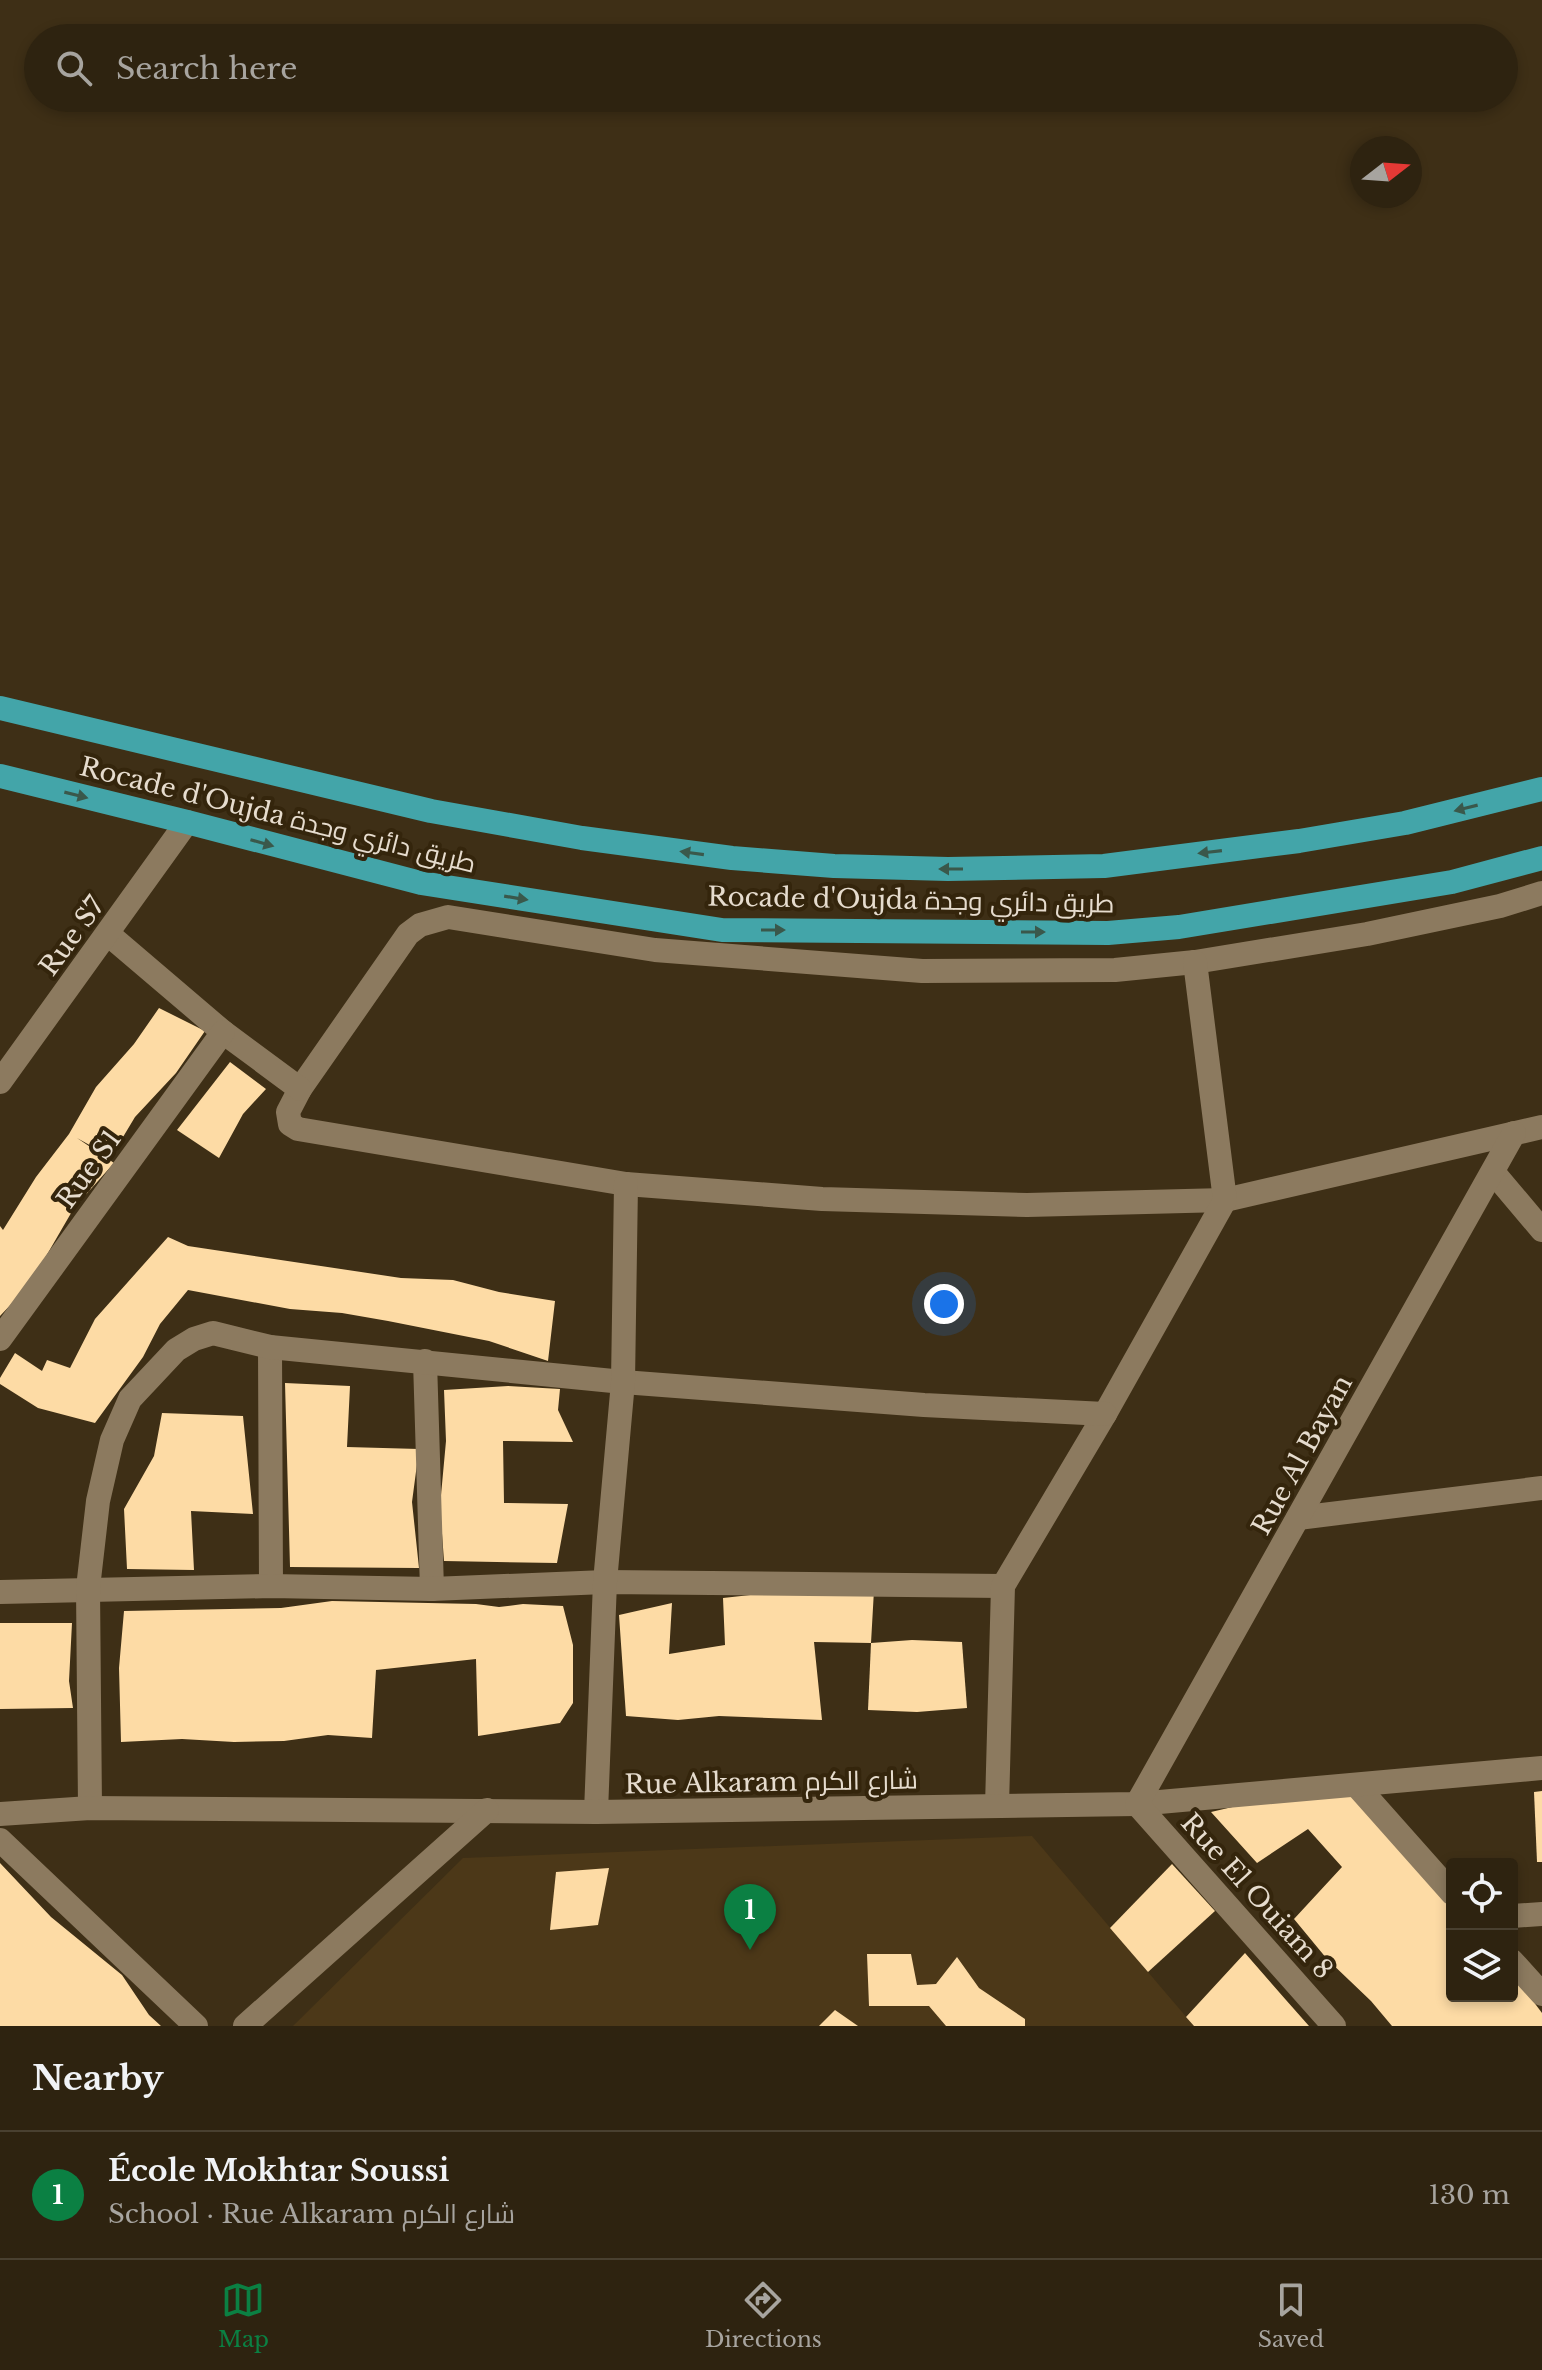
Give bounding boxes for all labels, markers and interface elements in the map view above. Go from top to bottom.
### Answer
search box [24,24,1518,112]
icon: search [52,46,96,90]
text: Search here [116,50,297,87]
north arrow [1350,136,1422,208]
street label: Rocade d'Oujda طريق دائري وجدة [76,750,479,884]
one-way arrow [63,789,88,801]
one-way arrow [1454,803,1479,815]
one-way arrow [250,837,274,850]
one-way arrow [679,846,704,859]
one-way arrow [1197,846,1222,859]
one-way arrow [938,863,963,875]
street label: Rocade d'Oujda طريق دائري وجدة [707,880,1115,924]
street label: Rue S7 [33,889,112,982]
one-way arrow [504,892,529,905]
one-way arrow [761,924,786,936]
one-way arrow [1021,926,1046,938]
street label: Rue S1 [50,1124,128,1214]
your location [924,1284,964,1324]
street label: Rue Al Bayan [1245,1369,1359,1540]
street label: Rue Alkaram شارع الكرم [624,1763,918,1803]
street label: Rue El Ouiam 8 [1174,1807,1340,1985]
map controls [1446,1858,1518,2002]
button: locate [1446,1858,1518,1930]
pin: 1 [724,1884,776,1950]
button: layers [1446,1930,1518,2002]
text: Nearby [32,2057,164,2099]
text: École Mokhtar Soussi [108,2152,449,2189]
text: 1 [52,2179,64,2211]
text: 130 m [1428,2179,1510,2211]
text: School · Rue Alkaram شارع الكرم [108,2198,515,2230]
tab: Map [218,2278,269,2353]
tab: Directions [705,2278,822,2353]
tab: Saved [1258,2278,1324,2353]

